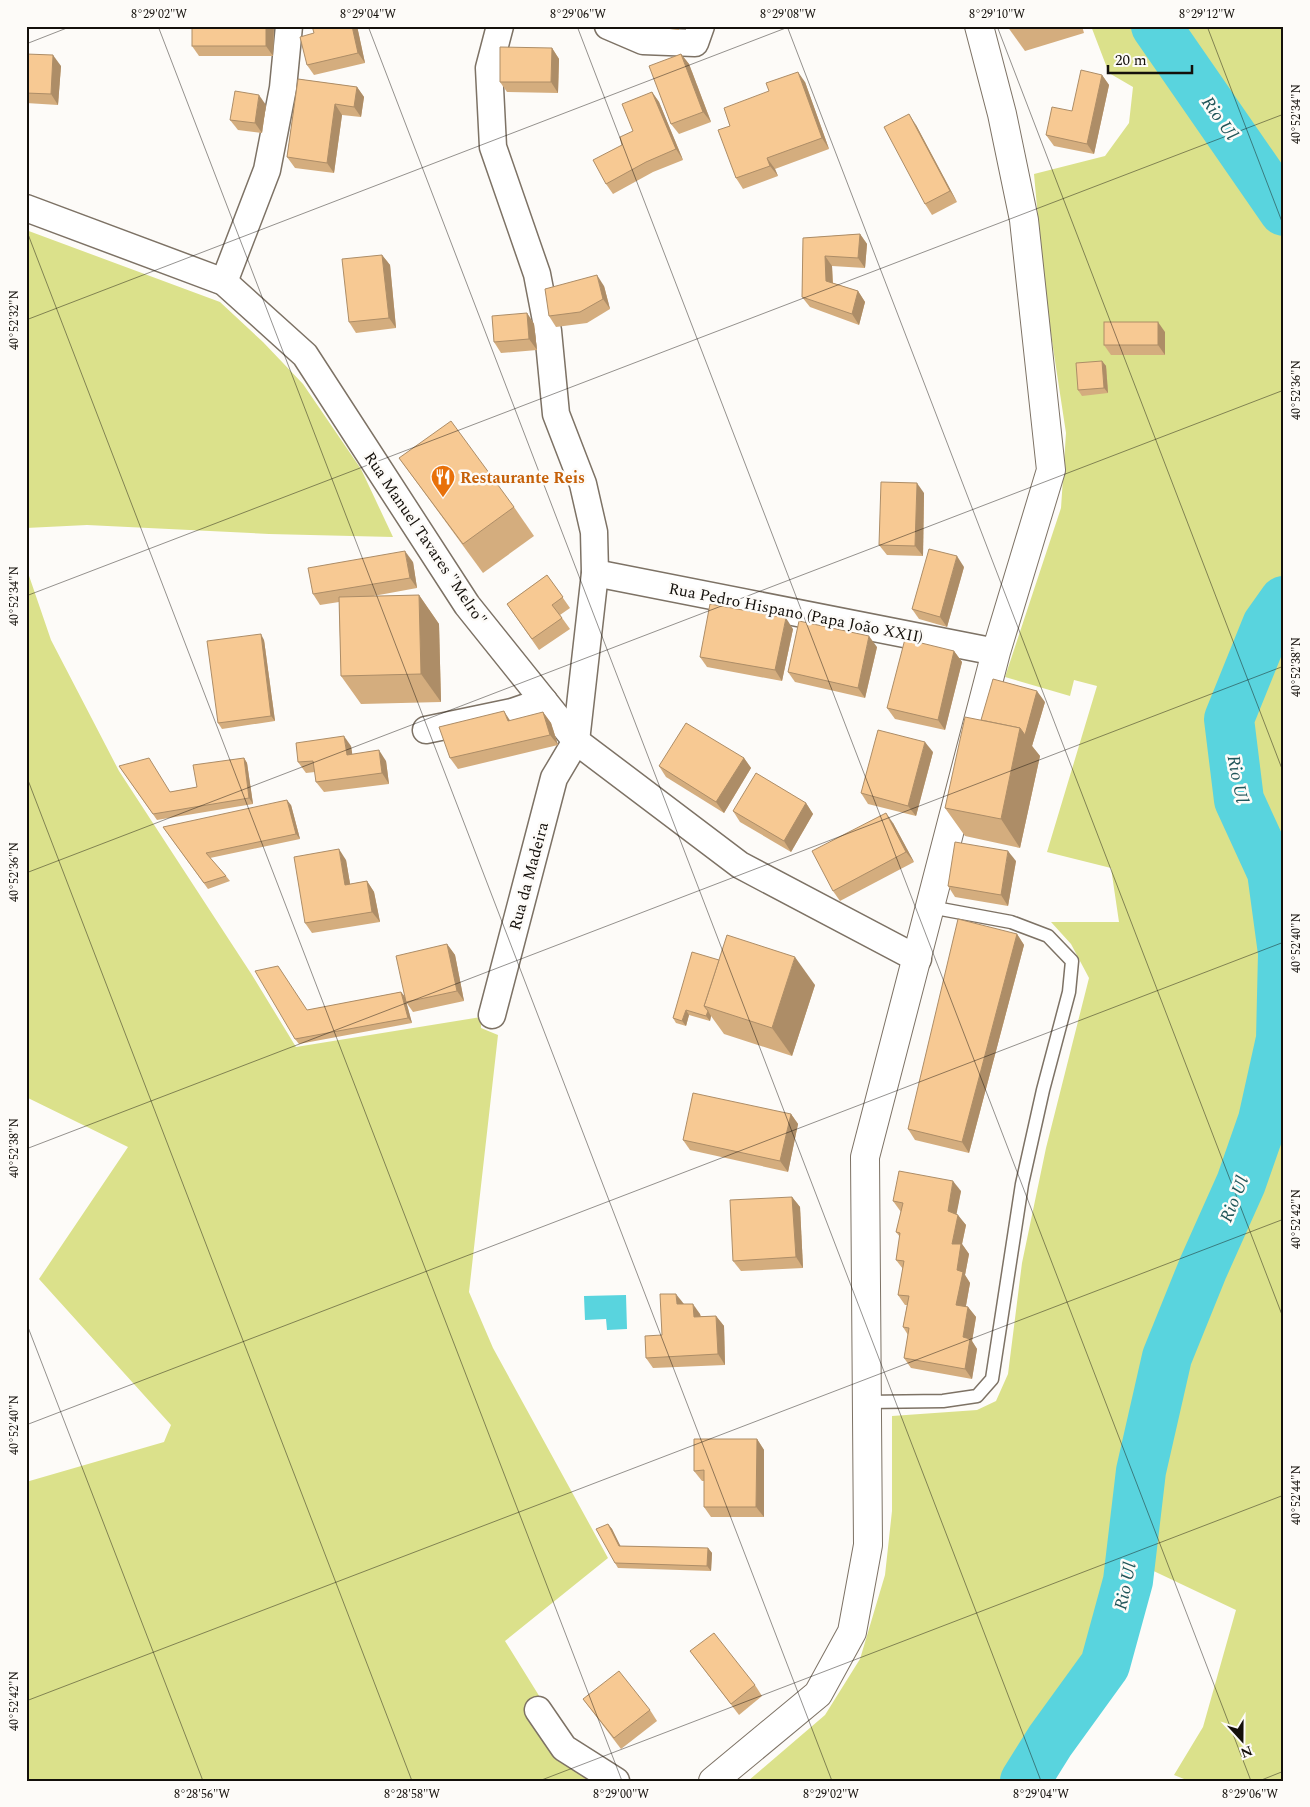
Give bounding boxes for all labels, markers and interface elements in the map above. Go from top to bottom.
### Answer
text: 8°29'02"W [131,5,187,24]
text: 8°29'04"W [340,5,396,24]
text: 8°29'06"W [550,5,606,24]
text: 8°29'08"W [760,5,816,24]
text: 8°29'10"W [969,5,1025,24]
text: 8°29'12"W [1179,5,1235,24]
scale bar [1108,42,1191,74]
text: 20 m [1115,49,1147,72]
text: 40°52'34"N [1287,84,1306,144]
water label: Rio Ul [1195,91,1245,146]
text: 40°52'32"N [5,290,24,350]
text: 40°52'36"N [1287,360,1306,420]
street label: Rua Manuel Tavares "Melro" [358,447,492,630]
restaurant icon: Restaurante Reis [430,464,456,498]
place label: Restaurante Reis [460,466,585,490]
text: 40°52'34"N [5,566,24,626]
street label: Rua Pedro Hispano (Papa João XXII) [667,577,925,649]
text: 40°52'38"N [1287,637,1306,697]
water label: Rio Ul [1220,753,1255,806]
street label: Rua da Madeira [503,819,555,933]
text: 40°52'36"N [5,842,24,902]
text: 40°52'40"N [1287,913,1306,973]
text: 40°52'38"N [5,1118,24,1178]
water label: Rio Ul [1213,1171,1256,1227]
text: 40°52'42"N [1287,1189,1306,1249]
text: 40°52'40"N [5,1395,24,1455]
text: 40°52'44"N [1287,1465,1306,1525]
water label: Rio Ul [1107,1559,1144,1613]
text: 40°52'42"N [5,1671,24,1731]
north arrow [1218,1714,1268,1764]
text: N [1237,1740,1256,1764]
text: 8°28'56"W [174,1785,230,1804]
text: 8°28'58"W [384,1785,440,1804]
text: 8°29'00"W [593,1785,649,1804]
text: 8°29'02"W [803,1785,859,1804]
text: 8°29'04"W [1013,1785,1069,1804]
text: 8°29'06"W [1222,1785,1278,1804]

